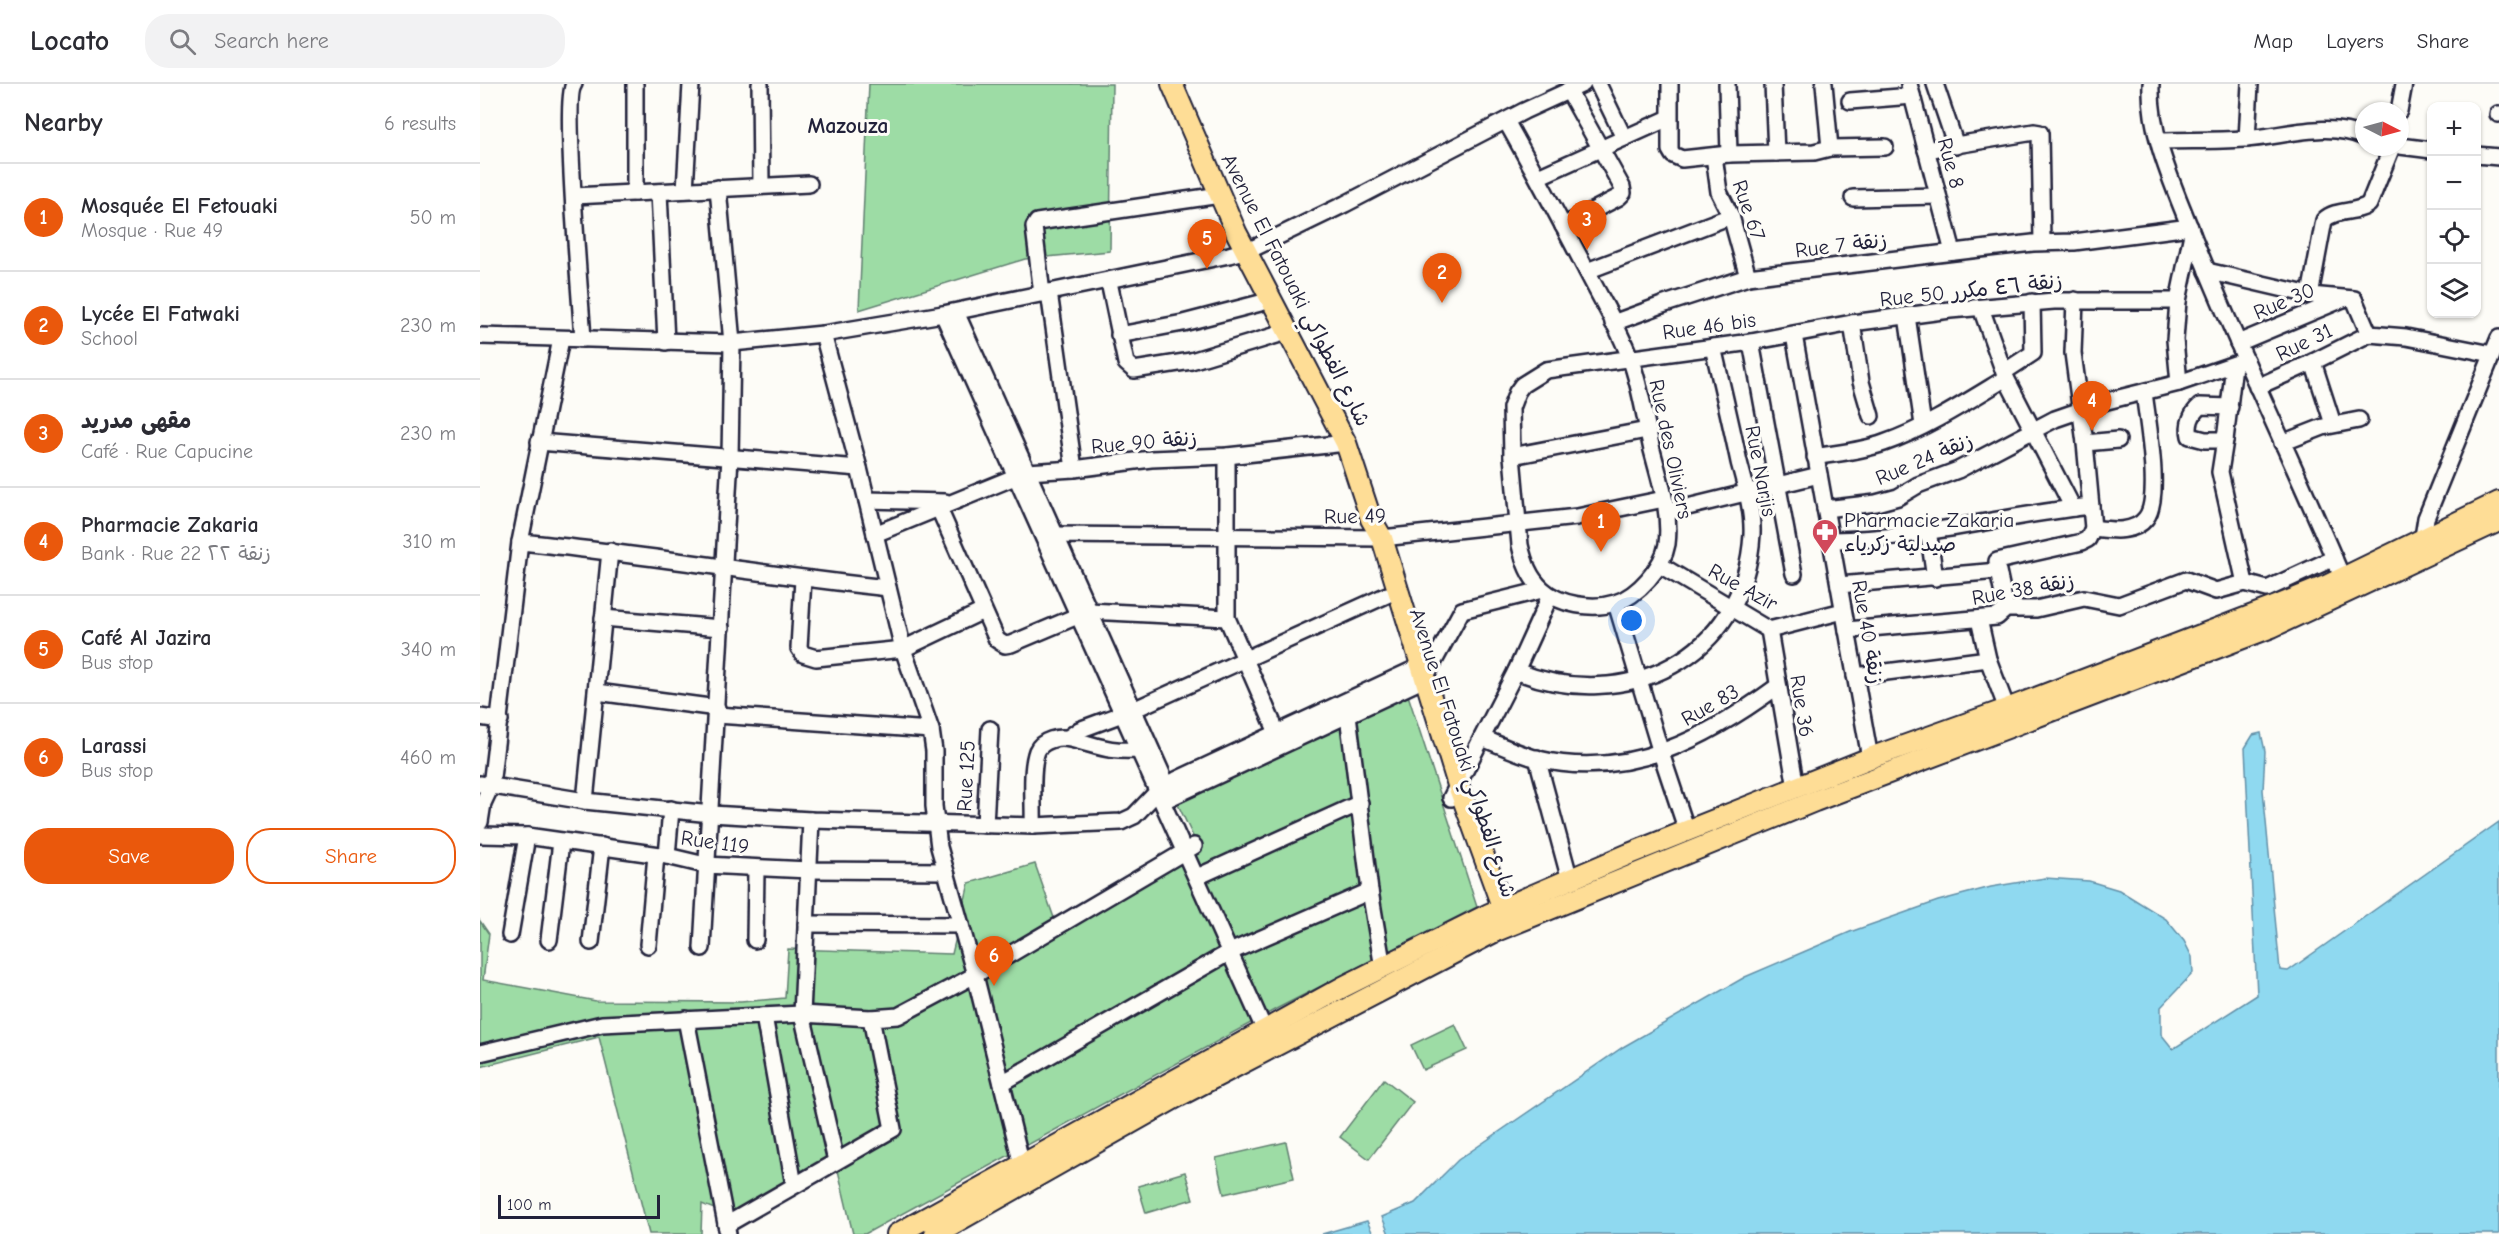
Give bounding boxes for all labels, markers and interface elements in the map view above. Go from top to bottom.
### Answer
search box [145,14,565,68]
text: Locato [30,25,109,57]
icon: search [166,25,199,58]
text: Search here [214,28,329,54]
text: Map [2254,29,2293,53]
text: Layers [2326,29,2384,53]
text: Share [2417,29,2469,53]
north arrow [2355,102,2409,156]
map controls [2427,102,2481,318]
button: + [2427,102,2481,156]
text: Nearby [24,108,103,138]
text: 6 results [384,112,456,135]
district label: Mazouza [808,113,888,139]
street label: Rue 8 [1933,135,1969,191]
street label: Avenue El Fatouaki شارع الفطواكي [1210,150,1375,433]
button: − [2427,156,2481,210]
street label: Rue 67 [1728,177,1770,243]
text: Mosquée El Fetouaki [81,193,278,219]
pin: 3 [1568,200,1606,250]
text: 1 [40,206,47,229]
text: 50 m [410,206,456,229]
button: locate [2427,210,2481,264]
text: Mosque · Rue 49 [81,219,223,242]
pin: 5 [1188,220,1226,269]
street label: Rue 7 زنقة [1794,227,1888,263]
pin: 2 [1422,254,1462,303]
button: layers [2427,264,2481,318]
street label: Rue 50 زنقة ٤٦ مكرر [1879,268,2063,312]
street label: Rue 30 [2250,277,2318,325]
text: Lycée El Fatwaki [81,301,240,327]
street label: Rue 46 bis [1661,308,1757,344]
text: 2 [39,314,48,337]
text: 230 m [400,314,456,337]
street label: Rue 31 [2272,318,2336,366]
text: School [81,327,138,350]
street label: Rue des Oliviers [1644,377,1698,521]
pin: 4 [2072,382,2112,431]
text: مقهى مدريد [81,408,191,434]
text: 3 [39,422,48,445]
text: 230 m [400,422,456,445]
street label: Rue Narjis [1740,423,1782,519]
street label: Rue 90 زنقة [1090,425,1198,459]
street label: Rue 24 زنقة [1872,428,1976,490]
text: Café · Rue Capucine [81,440,253,463]
pin: 1 [1582,502,1620,552]
street label: Rue 49 [1324,503,1386,529]
place label: Pharmacie Zakaria صيدلية زكرياء [1844,508,2014,556]
text: Pharmacie Zakaria [81,512,259,538]
pharmacy icon: Pharmacie Zakaria صيدلية زكرياء [1810,517,1840,555]
text: 4 [39,530,48,553]
text: 310 m [403,530,456,553]
text: Bank · Rue 22 زنقة ٢٢ [81,542,271,565]
street label: Rue Azir [1704,558,1782,616]
street label: Rue 38 زنقة [1970,568,2076,610]
street label: Rue 40 زنقة [1847,578,1889,686]
street label: Avenue El Fatouaki شارع الفطواكي [1398,605,1521,903]
your location [1617,606,1646,635]
text: Café Al Jazira [81,625,211,651]
text: 5 [38,638,49,661]
text: 340 m [401,638,456,661]
text: Bus stop [81,651,153,674]
street label: Rue 36 [1785,673,1819,739]
street label: Rue 83 [1677,679,1743,731]
text: Larassi [81,733,147,759]
street label: Rue 125 [952,740,980,812]
text: 6 [38,746,49,769]
text: 460 m [400,746,456,769]
text: Bus stop [81,759,153,782]
street label: Rue 119 [679,825,751,859]
button: Save [24,828,234,884]
button: Share [246,828,456,884]
pin: 6 [974,936,1014,986]
scale bar [498,1192,660,1220]
text: 100 m [507,1196,551,1214]

